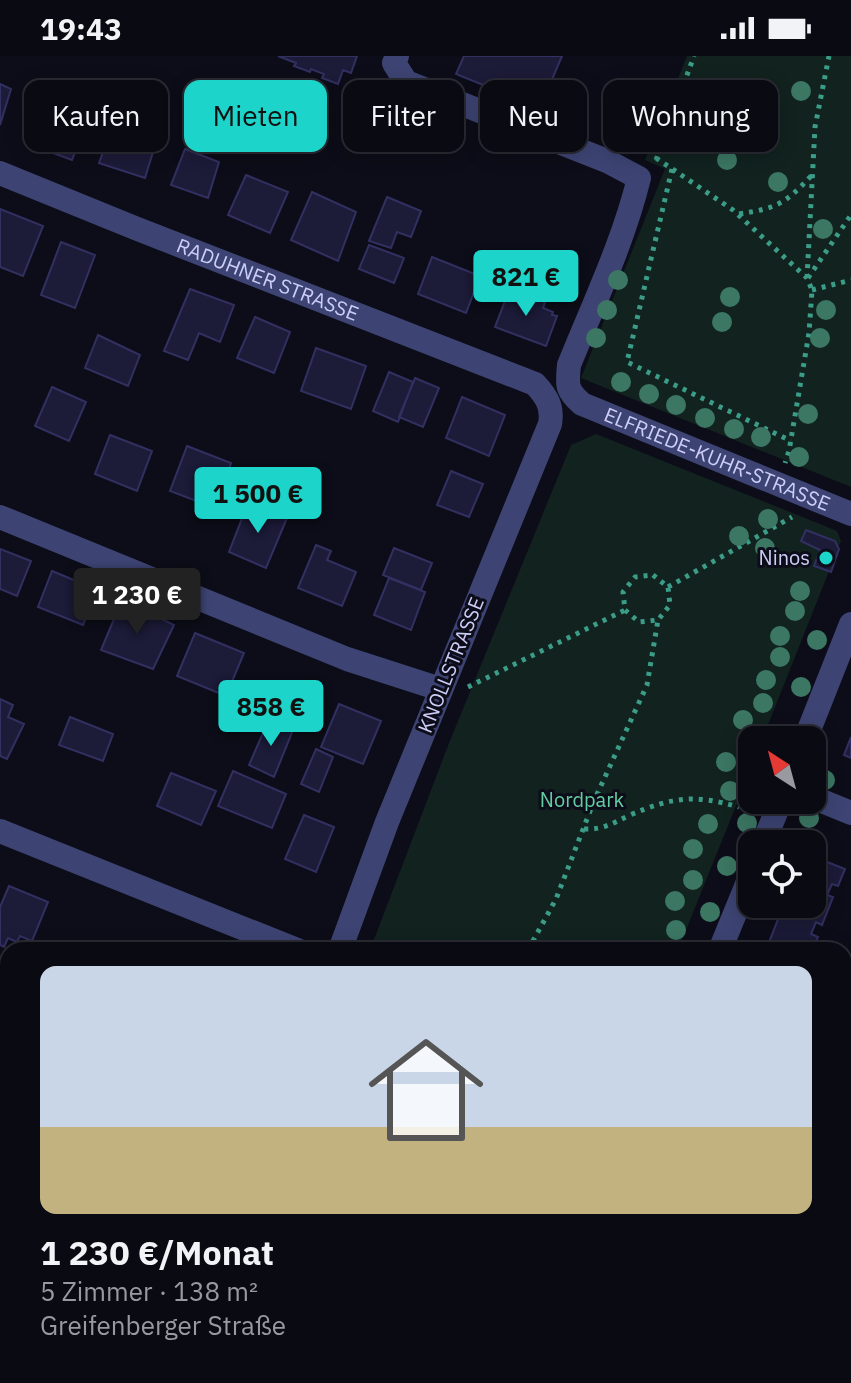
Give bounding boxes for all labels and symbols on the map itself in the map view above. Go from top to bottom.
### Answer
street label: RADUHNER STRASSE [173,232,363,327]
pin: 821 € [470,250,582,318]
street label: ELFRIEDE-KUHR-STRASSE [600,400,834,517]
pin: 1 500 € [184,467,332,535]
place label: Ninos [759,544,810,571]
marker: Ninos [817,549,835,567]
pin: 1 230 € [63,568,211,636]
street label: KNOLLSTRASSE [411,593,490,737]
pin: 858 € [215,680,327,748]
north arrow [738,726,826,814]
park label: Nordpark [540,786,625,813]

